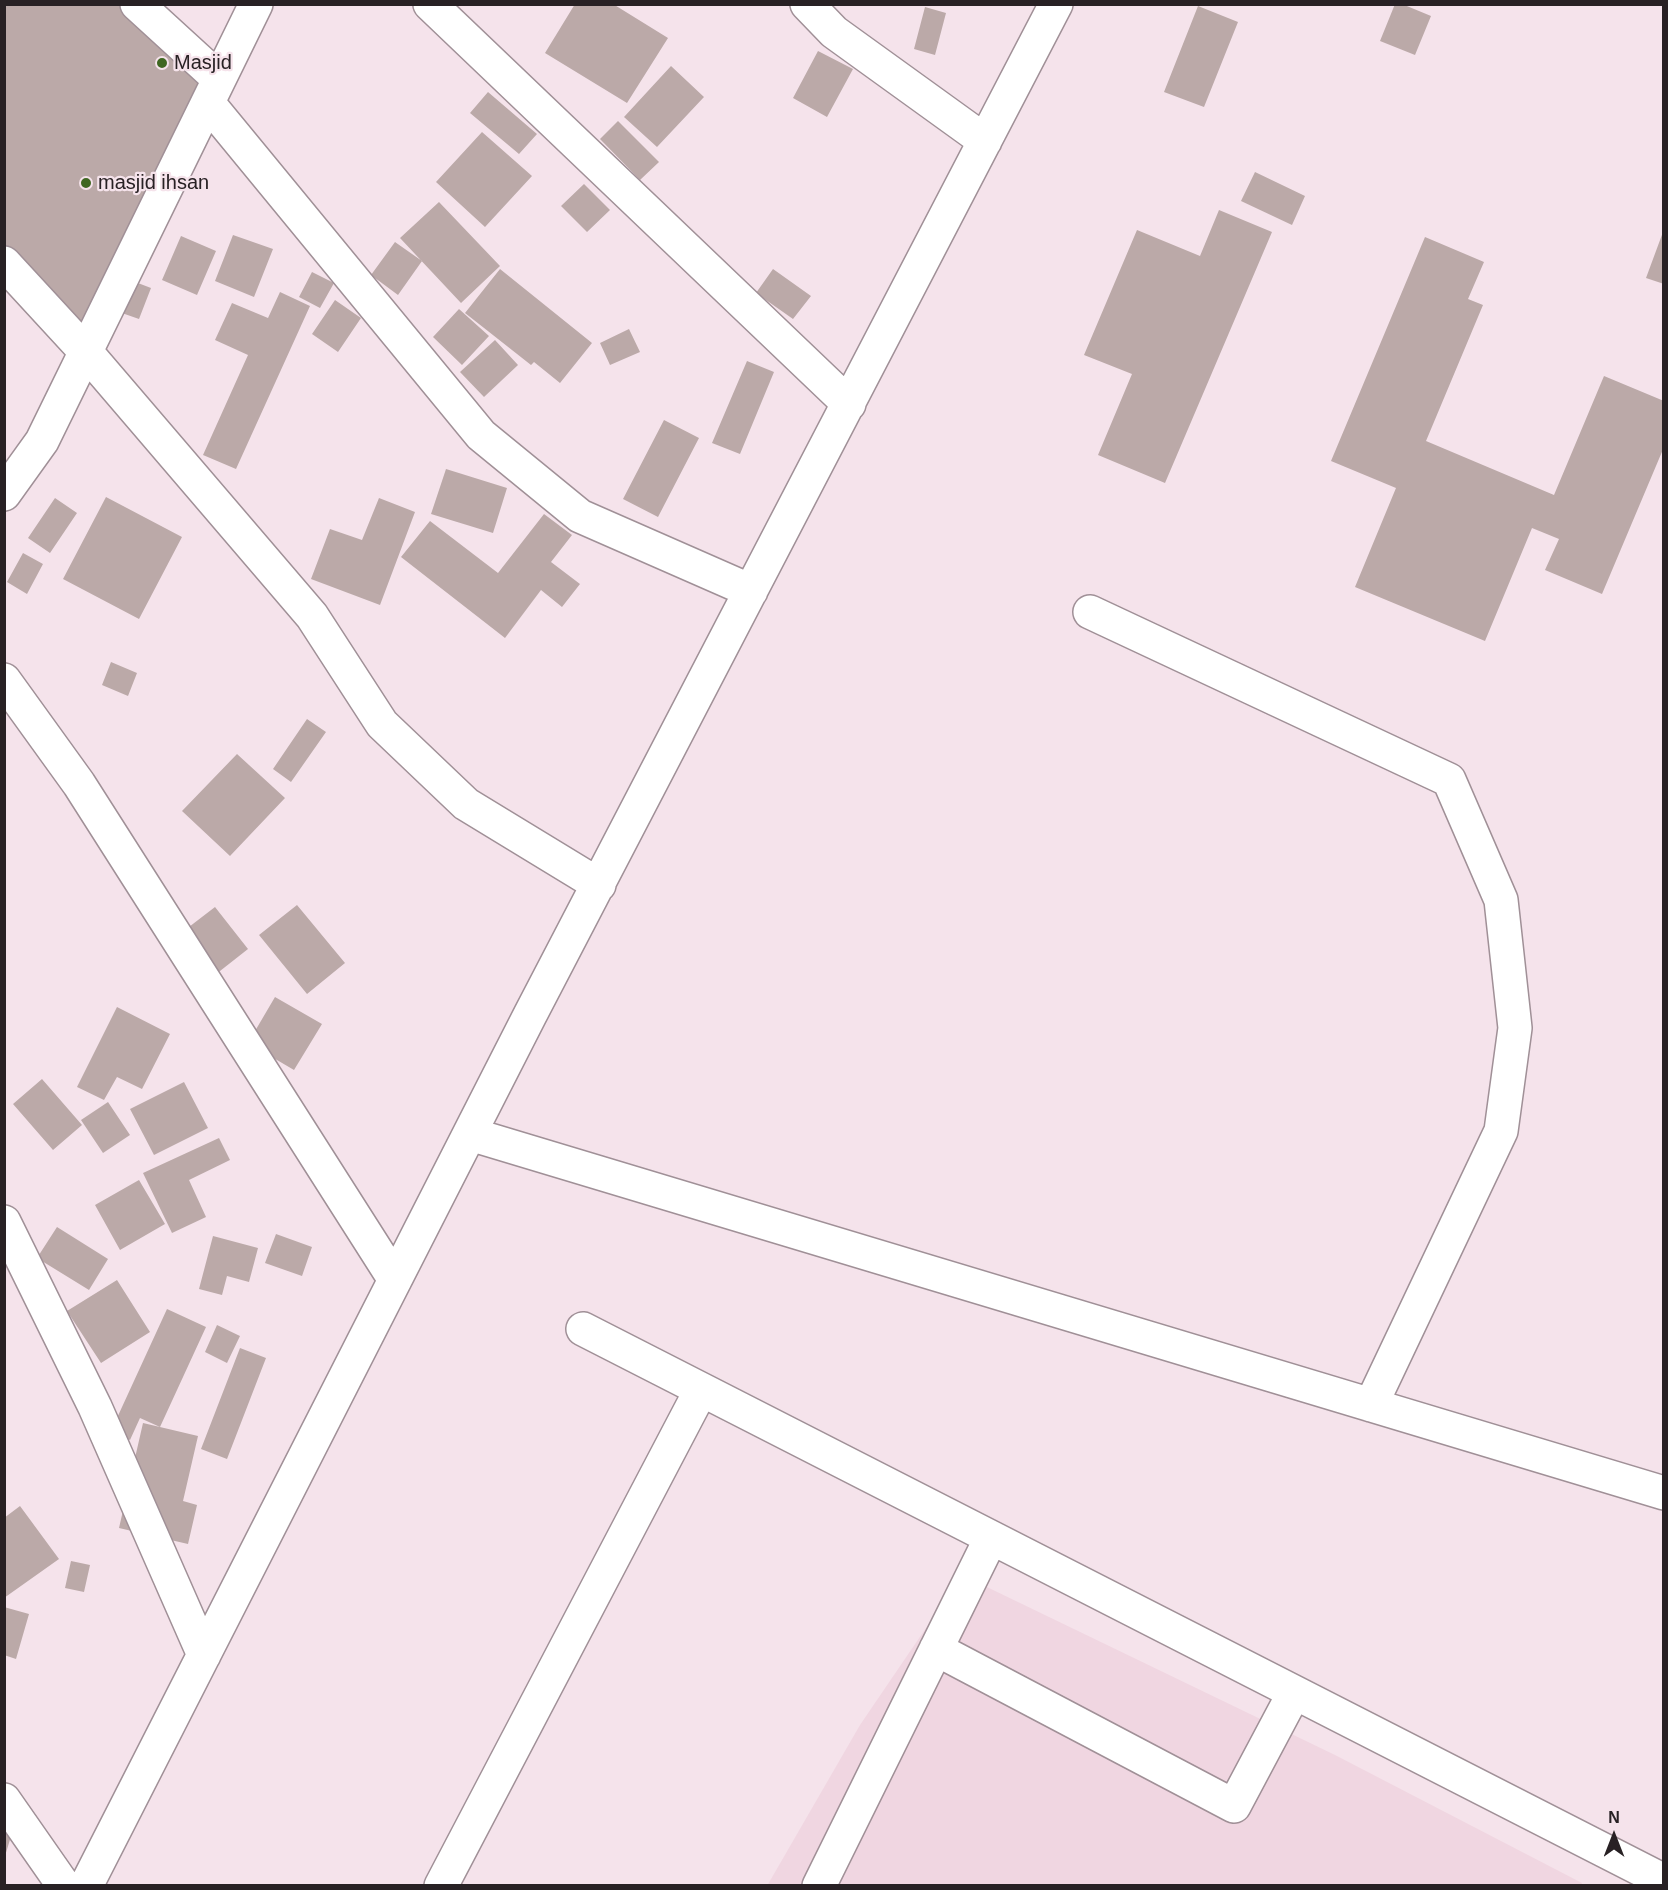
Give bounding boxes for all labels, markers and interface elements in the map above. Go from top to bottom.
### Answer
place label: Masjid [174,51,232,75]
marker: Masjid [155,56,169,70]
place label: masjid ihsan [98,171,209,195]
marker: masjid ihsan [79,176,93,190]
north arrow [1584,1806,1644,1866]
text: N [1608,1809,1620,1826]

